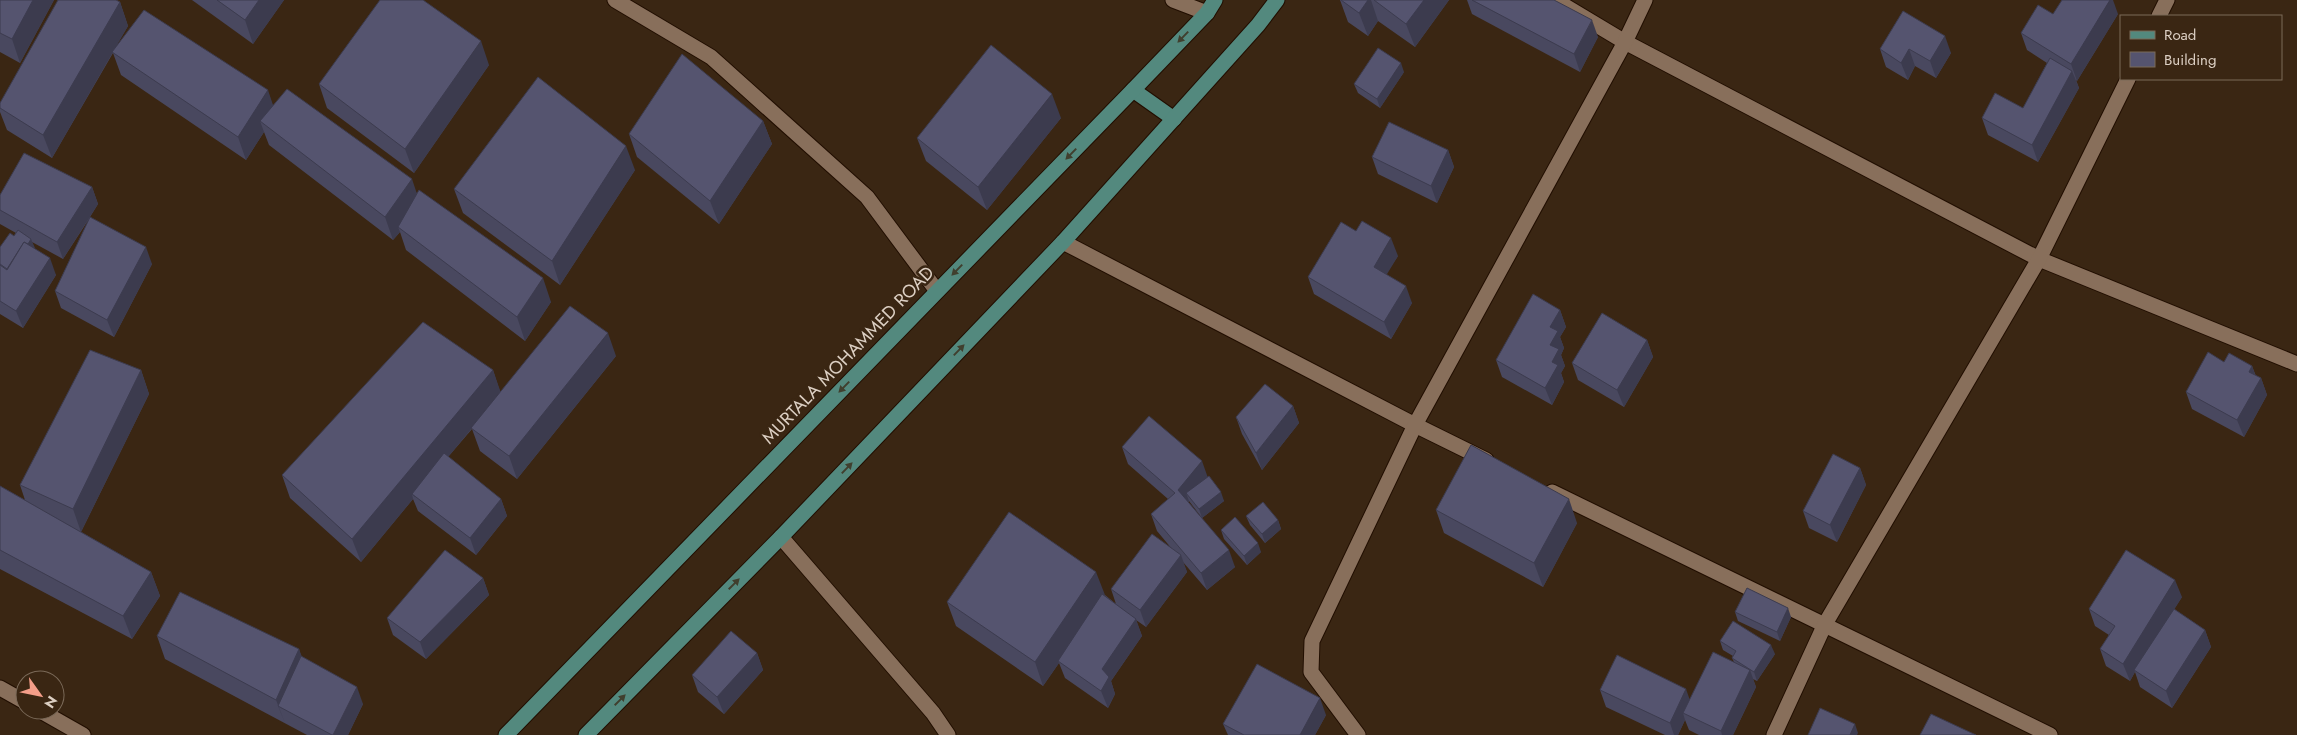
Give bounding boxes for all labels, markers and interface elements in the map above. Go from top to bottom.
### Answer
legend [2120,15,2282,80]
text: Road [2164,24,2196,46]
one-way arrow [1177,31,1189,43]
text: Building [2164,49,2216,71]
one-way arrow [1065,148,1077,160]
street label: MURTALA MOHAMMED ROAD [756,260,940,450]
one-way arrow [951,264,963,276]
one-way arrow [953,345,965,357]
one-way arrow [838,381,850,393]
one-way arrow [841,462,853,474]
one-way arrow [727,579,739,591]
north arrow [15,670,65,720]
text: N [39,692,62,712]
one-way arrow [614,694,626,706]

